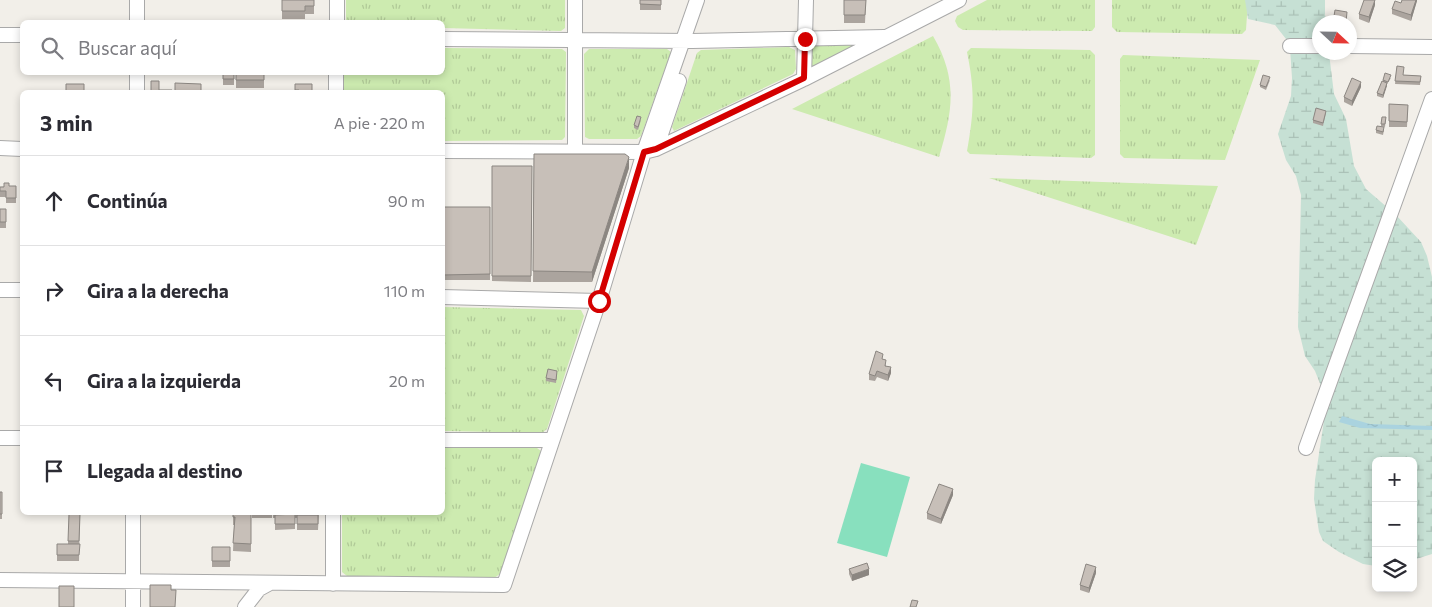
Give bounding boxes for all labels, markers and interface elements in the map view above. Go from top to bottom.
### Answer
north arrow [1312,15,1357,60]
search box [20,20,445,75]
route end [794,28,817,51]
icon: search [38,34,66,62]
text: Buscar aquí [78,36,177,59]
text: 3 min [40,110,93,135]
text: A pie · 220 m [334,113,425,132]
icon: ahead [40,187,68,215]
text: Continúa [87,189,168,212]
text: 90 m [388,191,425,210]
icon: right [40,277,68,305]
text: Gira a la derecha [87,279,229,302]
text: 110 m [384,281,425,300]
route start [588,290,611,313]
icon: left [40,367,68,395]
text: Gira a la izquierda [87,369,241,392]
text: 20 m [389,371,425,390]
icon: arrive [40,457,68,485]
map controls [1372,457,1417,592]
button: + [1372,457,1417,502]
text: Llegada al destino [87,459,243,482]
button: − [1372,502,1417,547]
button: layers [1372,547,1417,592]

